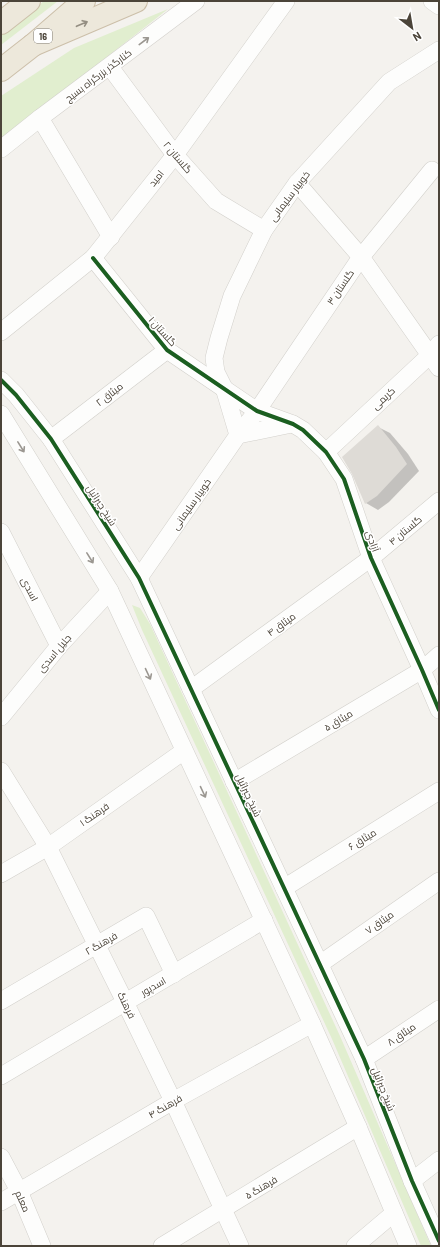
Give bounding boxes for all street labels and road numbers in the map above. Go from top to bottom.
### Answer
road number: 16 [34,29,52,43]
street label: کنارگذر بزرگراه بسیج [62,46,134,105]
street label: گلستان ۲ [160,138,195,176]
street label: امید [146,167,166,189]
street label: خوبیار سلیمانی [266,168,313,224]
street label: گلستان ۳ [324,267,357,307]
street label: گلستان ۱ [146,314,180,349]
street label: میثاق ۲ [93,380,126,409]
street label: کریمی [369,384,398,413]
street label: خوبیار سلیمانی [169,476,214,533]
street label: شیخ جبرائیل [84,482,120,528]
street label: گلستان ۴ [386,513,425,548]
street label: آزادی [363,529,382,554]
street label: اسدی [18,575,41,603]
street label: میثاق ۴ [264,610,298,639]
street label: جلیل اسدی [35,632,74,675]
street label: میثاق ۵ [321,707,355,734]
street label: شیخ جبرائیل [233,771,264,819]
street label: فرهنگ ۱ [77,800,111,828]
street label: میثاق ۶ [346,826,379,853]
street label: میثاق ۷ [362,908,396,937]
street label: فرهنگ ۲ [83,929,119,957]
street label: اسدپور [137,974,168,999]
street label: فرهنگ [115,990,139,1020]
street label: میثاق ۸ [384,1020,418,1049]
street label: شیخ جبرائیل [369,1065,398,1113]
street label: فرهنگ ۴ [146,1092,184,1120]
street label: فرهنگ ۵ [243,1173,279,1201]
street label: معلم [11,1188,33,1215]

